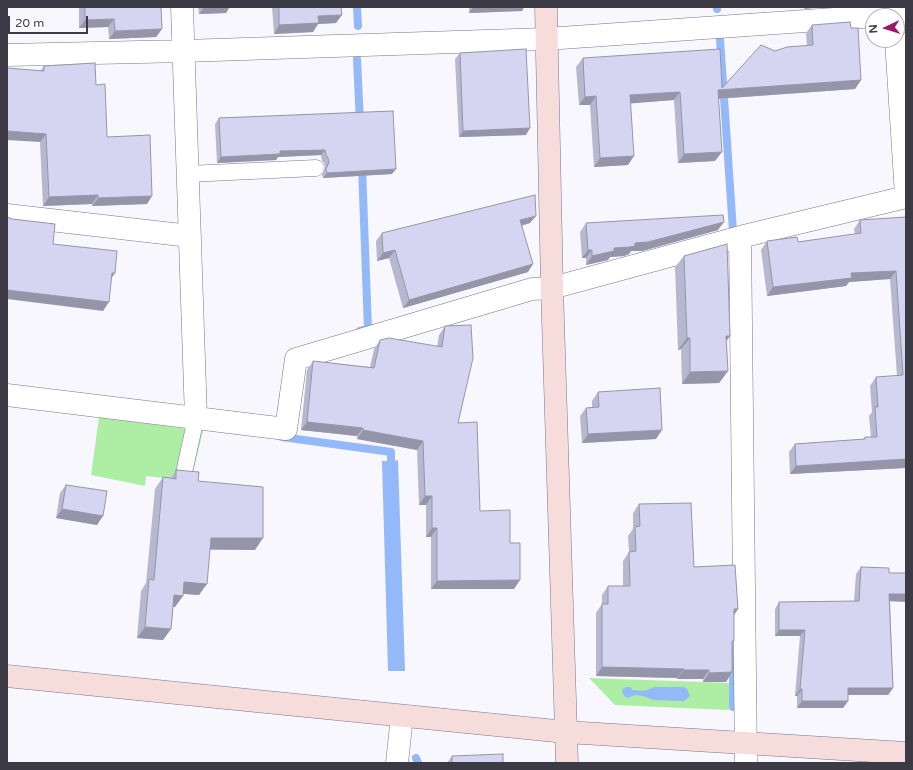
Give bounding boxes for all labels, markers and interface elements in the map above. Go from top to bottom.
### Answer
scale bar [10,8,90,34]
north arrow [865,8,905,48]
text: 20 m [15,16,44,30]
text: N [867,24,880,34]

